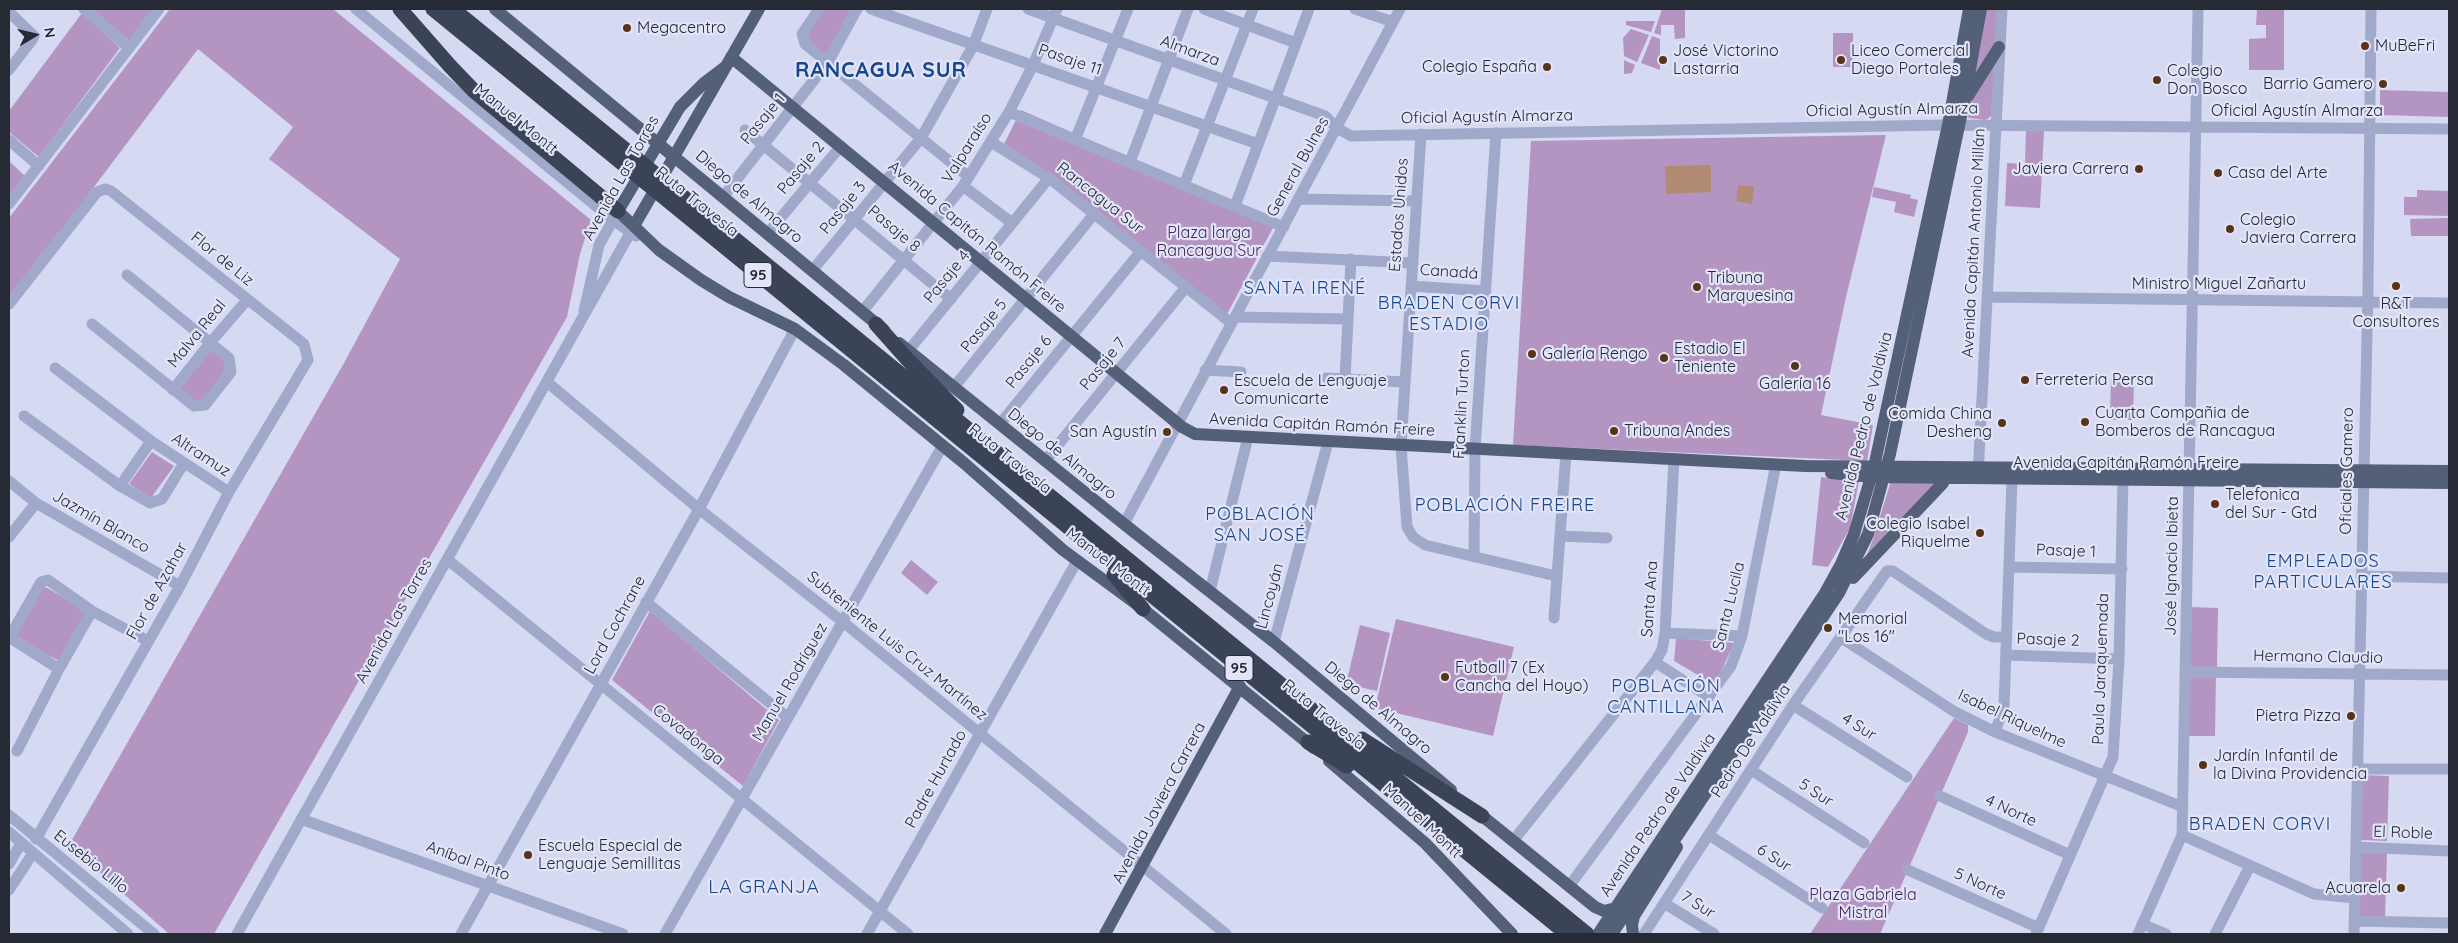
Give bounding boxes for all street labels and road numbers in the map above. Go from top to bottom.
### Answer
street label: Almarza [1158,31,1222,71]
street label: Pasaje 11 [1036,40,1104,80]
street label: Manuel Montt [471,80,561,158]
street label: Pasaje 1 [737,90,789,148]
street label: Oficial Agustín Almarza [1806,99,1978,121]
street label: Oficial Agustín Almarza [2211,101,2383,121]
street label: Oficial Agustín Almarza [1401,106,1573,128]
street label: Valparaíso [938,109,996,187]
street label: Avenida Las Torres [579,112,663,244]
street label: General Bulnes [1263,114,1333,220]
street label: Avenida Capitán Antonio Millán [1958,128,1990,358]
street label: Pasaje 2 [773,138,829,198]
street label: Diego de Almagro [691,146,807,248]
street label: Avenida Capitán Ramón Freire [884,157,1070,317]
street label: Rancagua Sur [1053,158,1147,238]
street label: Estados Unidos [1385,158,1413,272]
street label: Ruta Travesía [652,163,742,241]
street label: Pasaje 3 [816,178,870,238]
street label: Pasaje 8 [864,201,924,257]
street label: Flor de Liz [187,228,257,290]
street label: Pasaje 4 [920,247,974,307]
street label: Canadá [1419,260,1479,284]
road number: 95 [744,262,772,288]
street label: Ministro Miguel Zañartu [2132,274,2306,294]
street label: Malva Real [164,296,230,372]
street label: Pasaje 5 [957,296,1011,356]
street label: Avenida Pedro de Valdivia [1831,330,1897,522]
street label: Pasaje 6 [1002,332,1056,392]
street label: Pasaje 7 [1076,334,1130,394]
street label: Franklin Turton [1450,348,1474,460]
street label: Diego de Almagro [1004,404,1120,504]
street label: Oficiales Gamero [2336,407,2358,535]
street label: Avenida Capitán Ramón Freire [1209,409,1435,441]
street label: Ruta Travesía [965,420,1055,498]
street label: Altramuz [168,429,234,481]
street label: Avenida Capitán Ramón Freire [2013,453,2239,473]
street label: Jazmín Blanco [49,486,153,558]
street label: José Ignacio Ibieta [2161,496,2183,636]
street label: Manuel Montt [1062,524,1154,600]
street label: Flor de Azahar [122,539,192,643]
street label: Pasaje 1 [2036,540,2096,562]
street label: Avenida Las Torres [352,555,436,687]
street label: Santa Ana [1638,560,1662,638]
street label: Santa Lucila [1709,560,1749,652]
street label: Lincoyán [1252,561,1288,631]
street label: Subteniente Luis Cruz Martínez [803,567,991,725]
street label: Lord Cochrane [580,572,650,678]
street label: Paula Jaraquemada [2089,593,2113,745]
street label: Manuel Rodríguez [748,619,832,745]
street label: Pasaje 2 [2016,629,2080,651]
street label: Hermano Claudio [2253,646,2383,668]
road number: 95 [1225,656,1253,680]
street label: Diego de Almagro [1320,657,1436,759]
street label: Ruta Travesía [1279,676,1369,754]
street label: Pedro De Valdivia [1707,681,1795,801]
street label: Isabel Riquelme [1955,685,2069,753]
street label: Covadonga [648,700,728,770]
street label: 4 Sur [1838,709,1880,745]
street label: Avenida Javiera Carrera [1108,719,1210,887]
street label: Padre Hurtado [901,727,971,831]
street label: Avenida Pedro de Valdivia [1596,730,1720,900]
street label: 5 Sur [1795,775,1837,811]
street label: Manuel Montt [1378,779,1466,863]
street label: 4 Norte [1982,791,2040,831]
street label: El Roble [2373,822,2433,844]
street label: Eusebio Lillo [50,826,132,898]
street label: Aníbal Pinto [424,837,512,885]
street label: 6 Sur [1753,840,1795,876]
street label: 5 Norte [1951,864,2009,904]
street label: 7 Sur [1677,887,1719,923]

